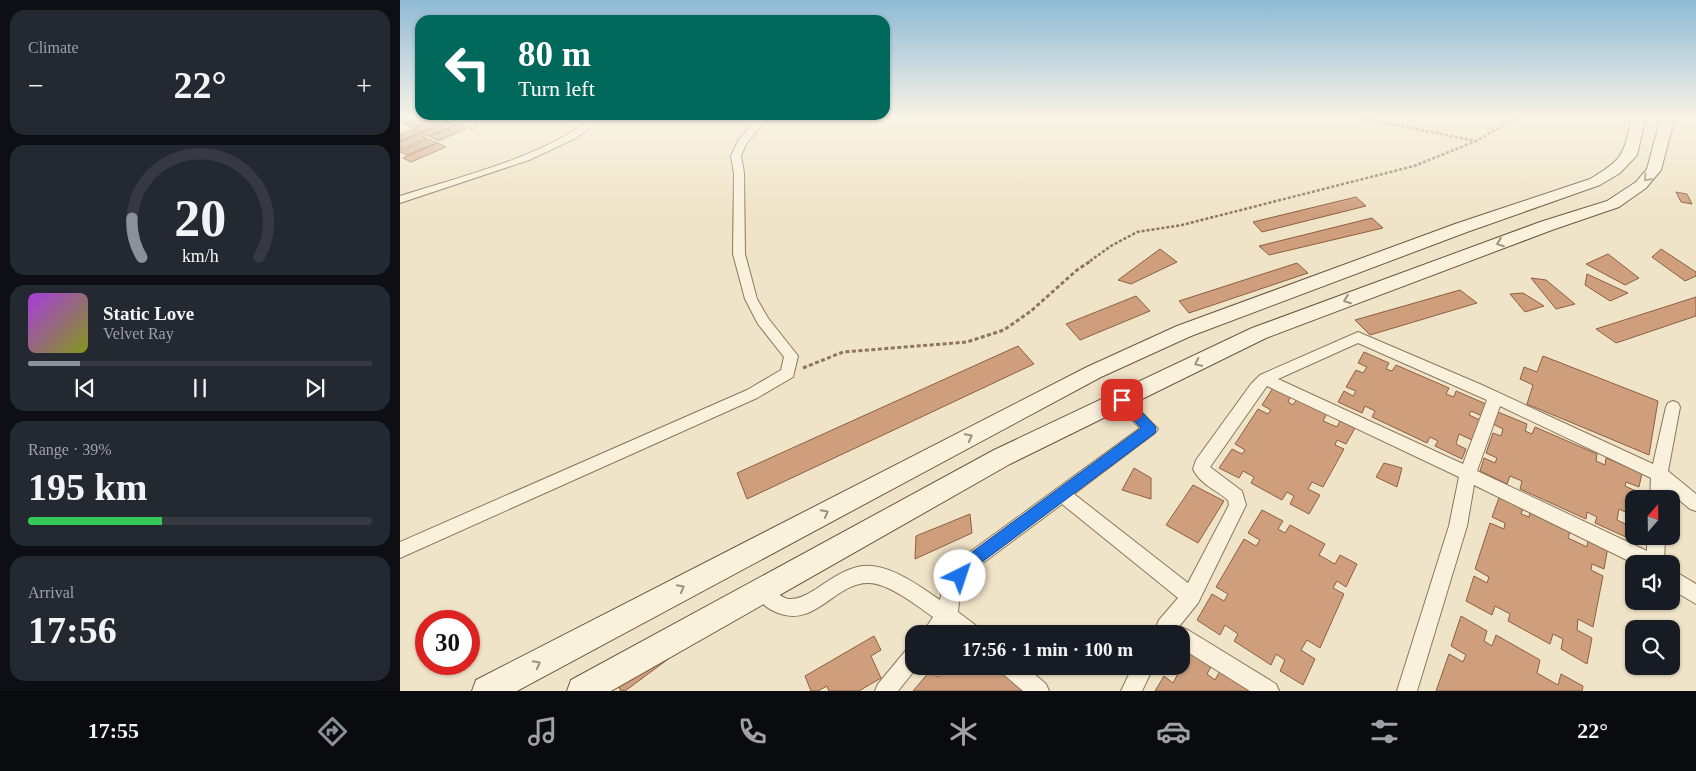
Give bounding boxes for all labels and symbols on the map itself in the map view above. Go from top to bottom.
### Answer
one-way arrow [1644,173,1653,182]
one-way arrow [1496,237,1504,247]
one-way arrow [1344,294,1352,304]
one-way arrow [1194,357,1203,367]
pin [1101,379,1143,421]
one-way arrow [964,433,973,443]
north arrow [1625,490,1680,545]
one-way arrow [820,509,829,519]
position arrow [933,549,985,601]
one-way arrow [676,584,685,594]
speed limit sign: 30 [415,610,480,675]
one-way arrow [532,660,541,670]

